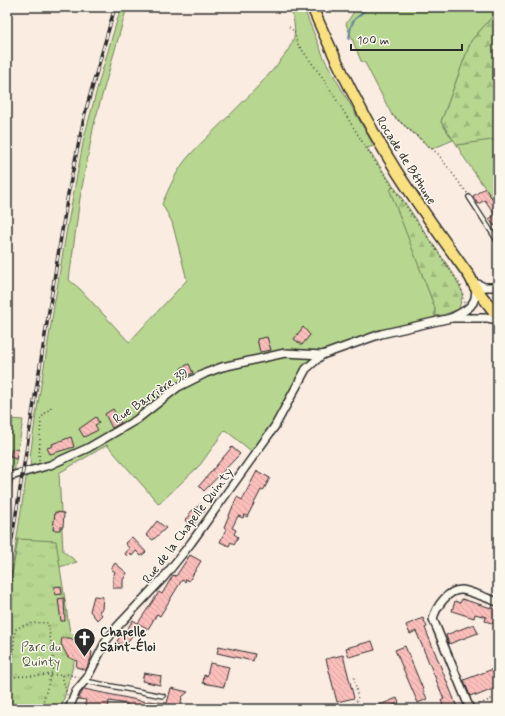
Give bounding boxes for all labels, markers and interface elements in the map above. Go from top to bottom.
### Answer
scale bar [351,26,462,52]
text: 100 m [357,33,389,49]
street label: Rocade de Béthune [372,113,440,208]
street label: Rue Barrière 39 [110,365,192,428]
street label: Rue de la Chapelle Quinty [139,464,238,587]
place label: Chapelle Saint-Éloi [100,624,156,656]
church icon: Chapelle Saint-Éloi [71,625,97,658]
park label: Parc du Quinty [21,639,61,671]

